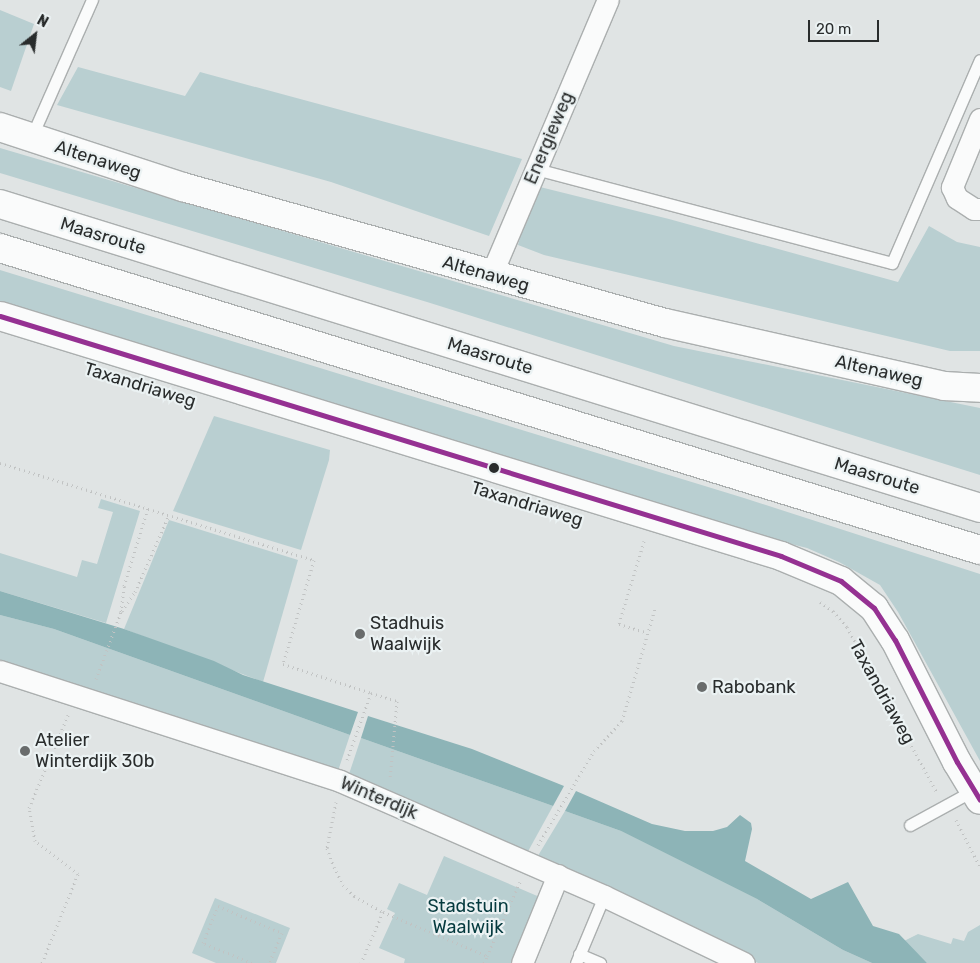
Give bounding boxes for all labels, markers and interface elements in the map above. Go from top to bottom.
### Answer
north arrow [10,10,60,60]
scale bar [810,10,881,42]
text: N [34,12,51,31]
text: 20 m [816,20,851,38]
street label: Energieweg [520,88,578,188]
street label: Altenaweg [52,136,144,184]
street label: Maasroute [58,213,148,259]
street label: Altenaweg [440,251,532,297]
street label: Maasroute [445,333,535,379]
street label: Altenaweg [833,350,925,392]
street label: Taxandriaweg [81,358,199,412]
street label: Maasroute [832,453,922,499]
unlabelled marker [489,463,499,473]
street label: Taxandriaweg [468,477,586,531]
place label: Stadhuis Waalwijk [370,613,444,656]
marker: Stadhuis Waalwijk [354,628,366,640]
street label: Taxandriaweg [844,636,920,748]
place label: Rabobank [712,676,796,698]
marker: Rabobank [696,681,708,693]
place label: Atelier Winterdijk 30b [35,730,155,772]
marker: Atelier Winterdijk 30b [19,745,31,757]
street label: Winterdijk [337,772,421,824]
park label: Stadstuin Waalwijk [427,896,509,939]

